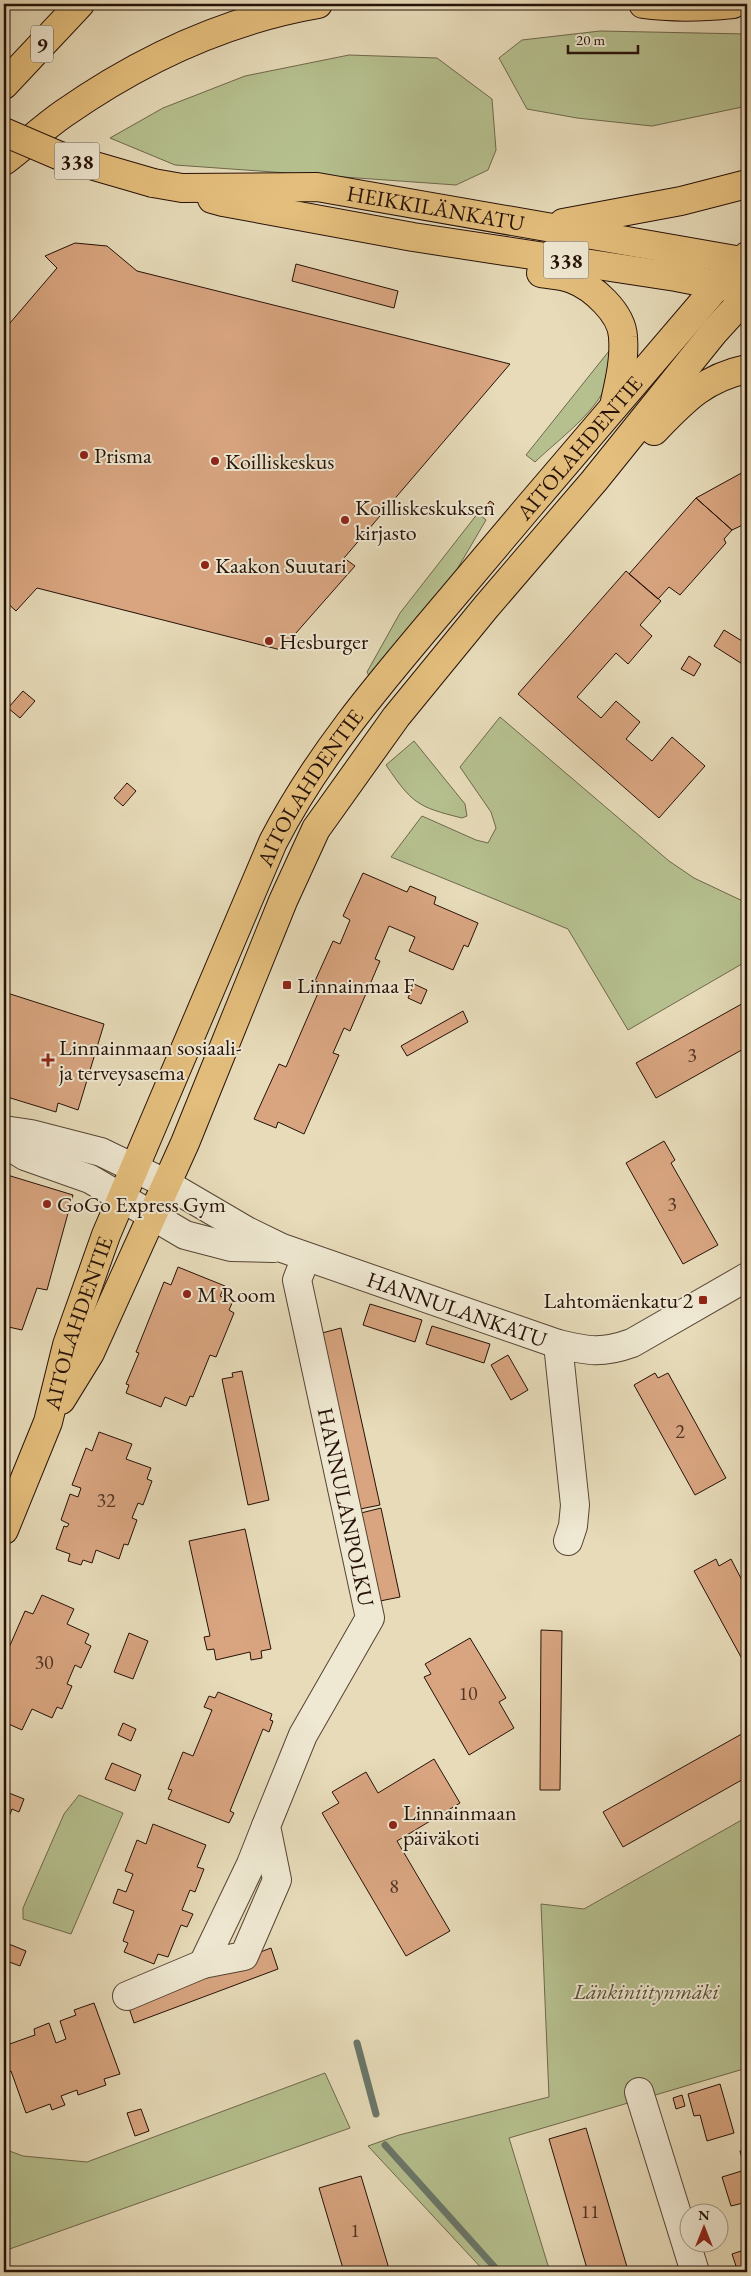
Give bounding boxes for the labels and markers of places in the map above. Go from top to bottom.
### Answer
place label: Prisma [94,441,152,470]
place label: Koilliskeskus [225,447,334,476]
marker: Prisma [78,449,90,461]
marker: Koilliskeskus [209,455,221,467]
place label: Koilliskeskuksen kirjasto [355,493,495,547]
marker: Koilliskeskuksen kirjasto [339,514,351,526]
place label: Kaakon Suutari [215,551,347,580]
marker: Kaakon Suutari [199,559,211,571]
place label: Hesburger [279,627,369,656]
marker: Hesburger [263,635,275,647]
place label: Linnainmaa F [297,971,415,1000]
marker: Linnainmaa F [281,979,293,991]
place label: Linnainmaan sosiaali- ja terveysasema [58,1033,242,1087]
marker: Linnainmaan sosiaali- ja terveysasema [41,1053,55,1067]
place label: GoGo Express Gym [57,1190,226,1219]
marker: GoGo Express Gym [41,1198,53,1210]
place label: M Room [197,1280,276,1309]
place label: Lahtomäenkatu 2 [544,1286,693,1315]
marker: M Room [181,1288,193,1300]
marker: Lahtomäenkatu 2 [697,1294,709,1306]
place label: Linnainmaan päiväkoti [403,1798,517,1852]
marker: Linnainmaan päiväkoti [387,1819,399,1831]

